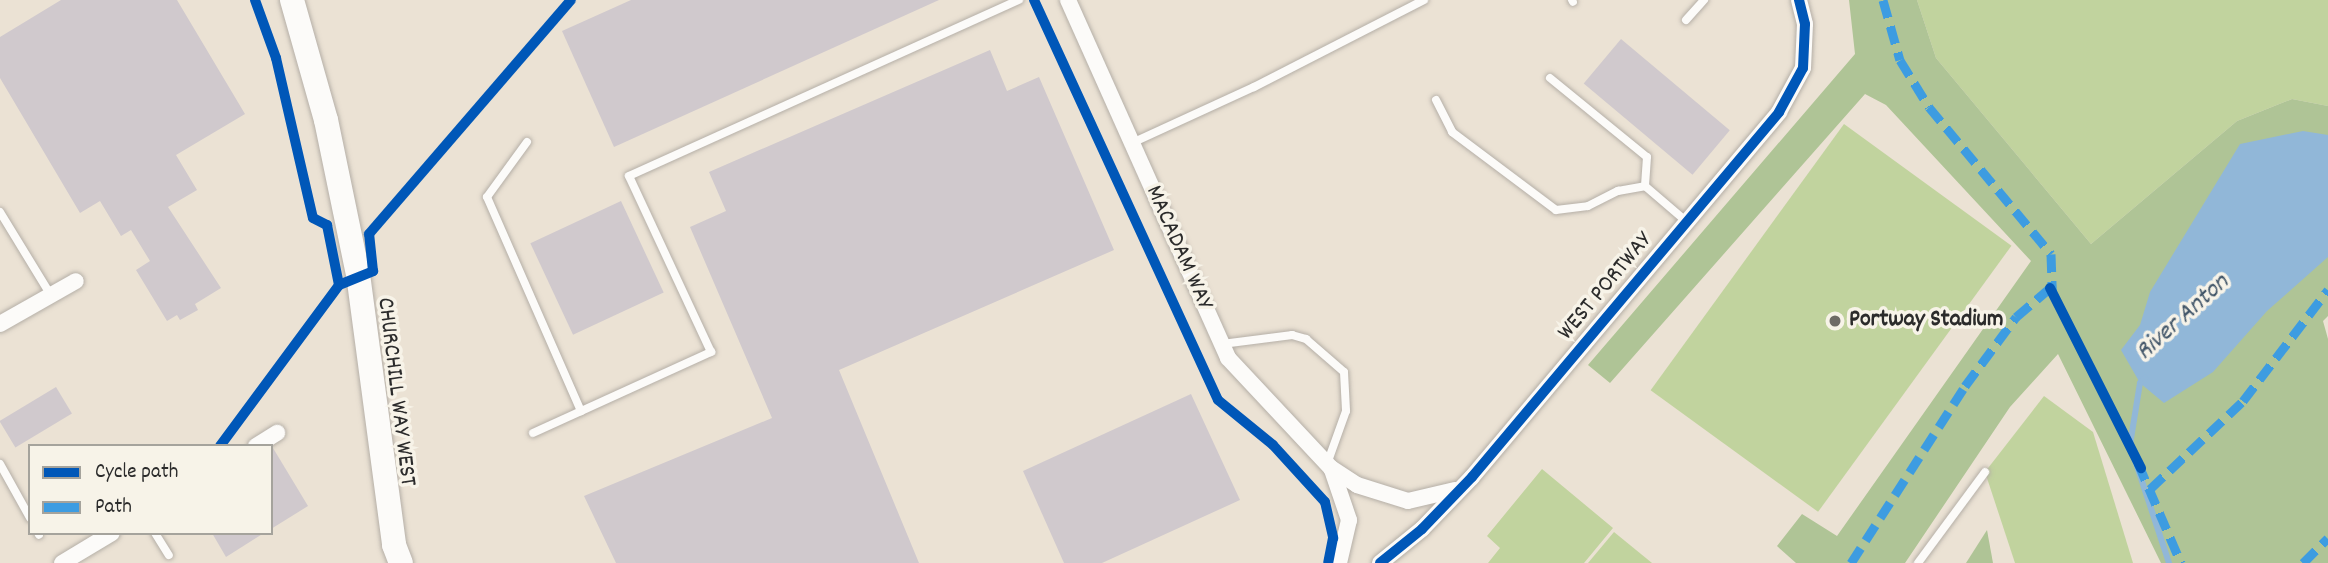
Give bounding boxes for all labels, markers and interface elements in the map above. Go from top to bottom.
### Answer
street label: MACADAM WAY [1138,181,1218,315]
street label: WEST PORTWAY [1553,227,1659,347]
water label: River Anton [2130,268,2236,368]
street label: CHURCHILL WAY WEST [369,296,421,488]
place label: Portway Stadium [1849,307,2003,335]
marker: Portway Stadium [1827,313,1843,329]
legend [28,444,273,535]
text: Cycle path [95,458,178,488]
text: Path [95,493,132,523]

